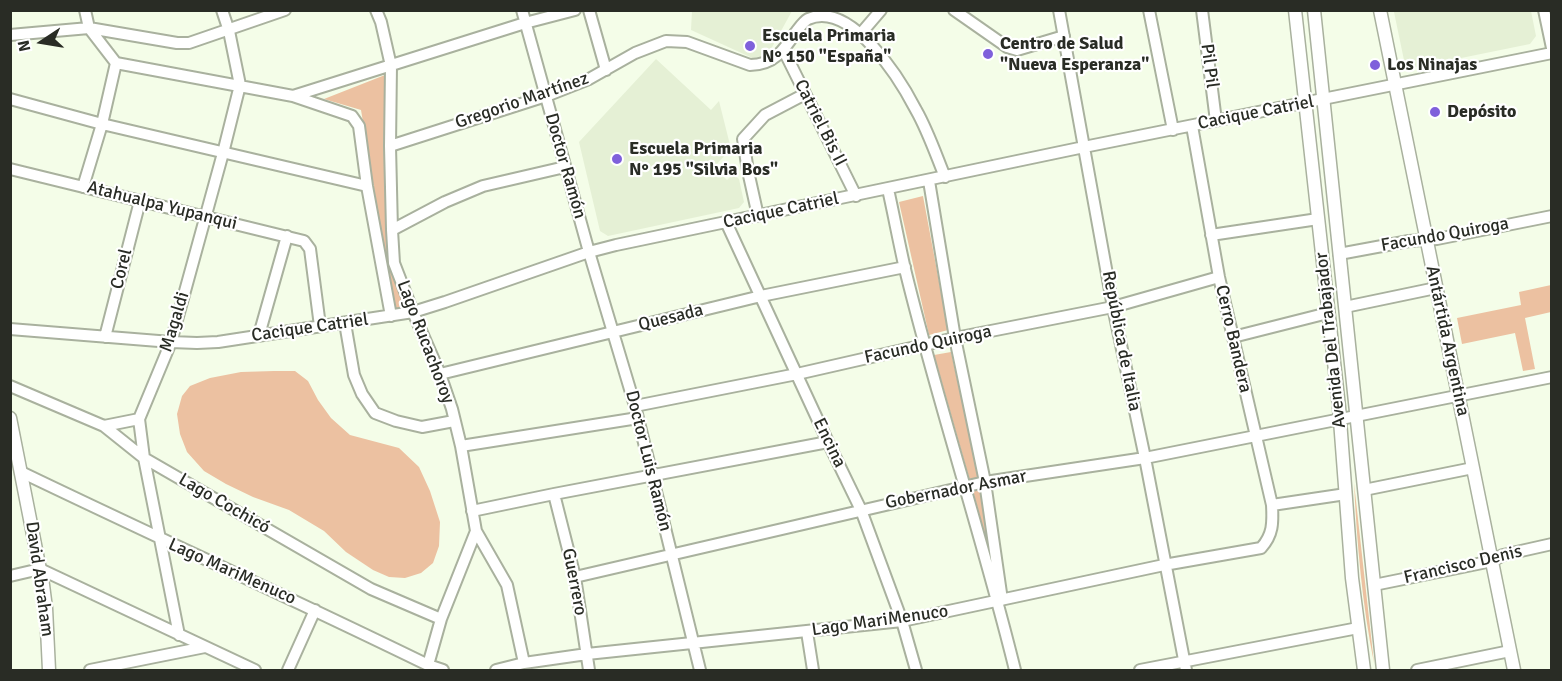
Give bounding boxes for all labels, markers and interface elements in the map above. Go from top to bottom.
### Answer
north arrow [12,12,72,72]
place label: Escuela Primaria N° 150 "España" [762,25,896,68]
place label: Centro de Salud "Nueva Esperanza" [1000,33,1149,76]
text: N [13,38,35,53]
marker: Escuela Primaria N° 150 "España" [743,39,757,53]
street label: Pil Pil [1196,42,1222,90]
marker: Centro de Salud "Nueva Esperanza" [981,47,995,61]
place label: Los Ninajas [1387,54,1477,76]
marker: Los Ninajas [1368,58,1382,72]
street label: Gregorio Martínez [452,68,592,134]
street label: Catriel Bis II [789,76,851,170]
street label: Cacique Catriel [1196,91,1316,135]
place label: Depósito [1447,101,1516,123]
marker: Depósito [1428,105,1442,119]
street label: Doctor Ramón [540,111,590,221]
place label: Escuela Primaria N° 195 "Silvia Bos" [629,138,778,180]
marker: Escuela Primaria N° 195 "Silvia Bos" [610,152,624,166]
street label: Atahualpa Yupanqui [85,177,239,235]
street label: Cacique Catriel [721,188,841,234]
street label: Facundo Quiroga [1379,213,1511,257]
street label: Corel [107,247,137,291]
street label: Avenida Del Trabajador [1311,251,1351,429]
street label: Antártida Argentina [1421,264,1473,418]
street label: República de Italia [1097,269,1145,413]
street label: Lago Rucachoroy [392,277,458,407]
street label: Cerro Bandera [1210,283,1256,395]
street label: Magaldi [156,289,194,355]
street label: Quesada [636,300,706,336]
street label: Cacique Catriel [250,309,370,347]
street label: Facundo Quiroga [862,321,994,369]
street label: Doctor Luis Ramón [620,388,676,534]
street label: Encina [808,415,850,471]
street label: Gobernador Asmar [884,466,1028,514]
street label: Lago Cochicó [174,469,274,539]
street label: David Abraham [20,520,58,638]
street label: Lago MariMenuco [165,534,299,610]
street label: Francisco Denis [1402,541,1524,589]
street label: Guerrero [557,547,591,617]
street label: Lago MariMenuco [810,601,950,641]

